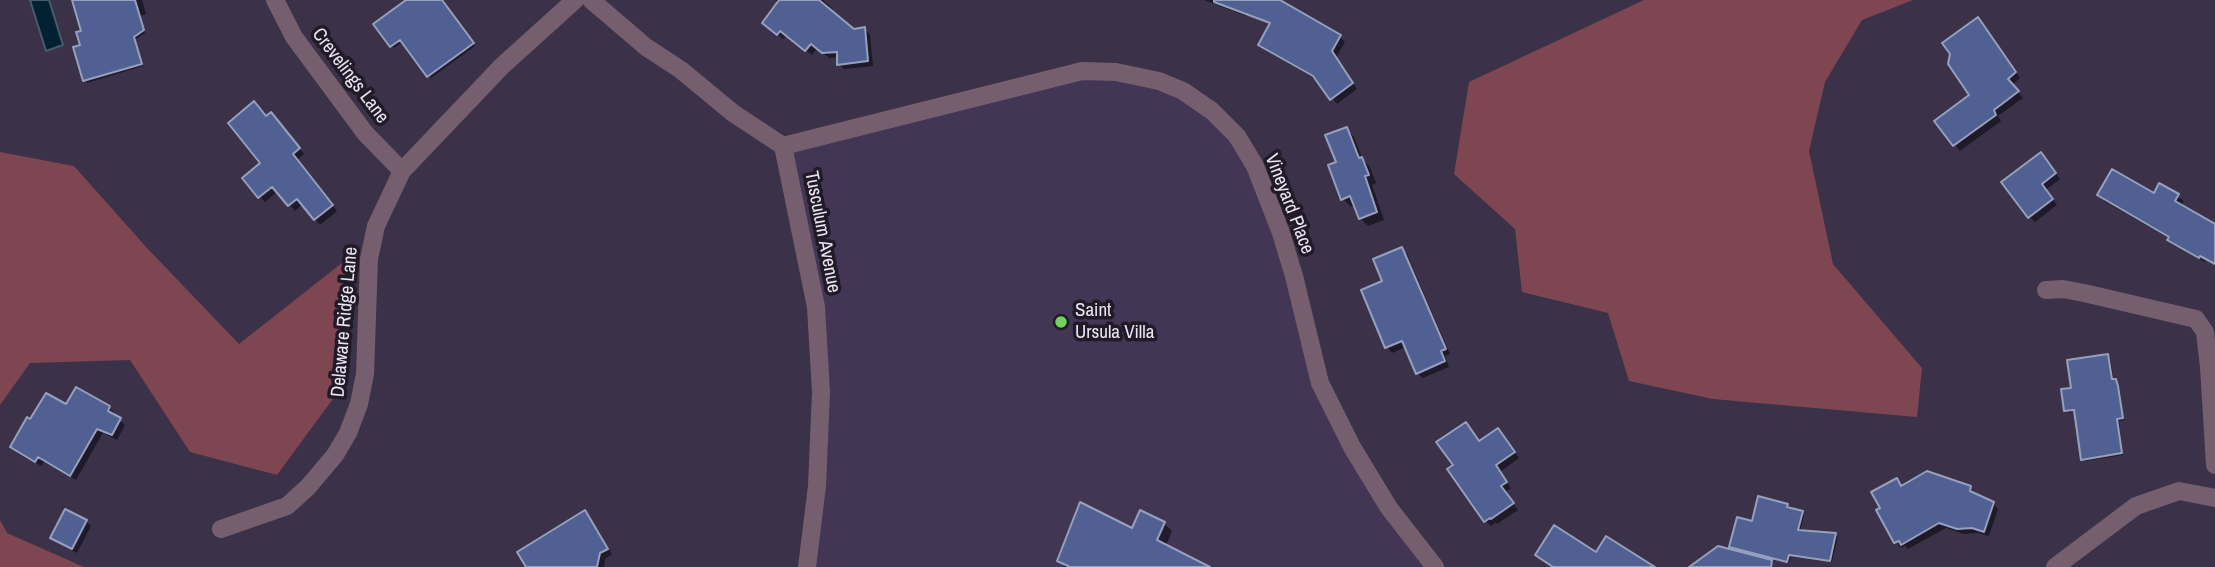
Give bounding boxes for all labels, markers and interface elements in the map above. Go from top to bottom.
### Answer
street label: Crevelings Lane [307,24,393,128]
street label: Vineyard Place [1259,151,1319,257]
street label: Tusculum Avenue [799,169,845,295]
street label: Delaware Ridge Lane [327,246,363,398]
place label: Saint Ursula Villa [1075,300,1154,344]
marker: Saint Ursula Villa [1053,314,1069,330]

